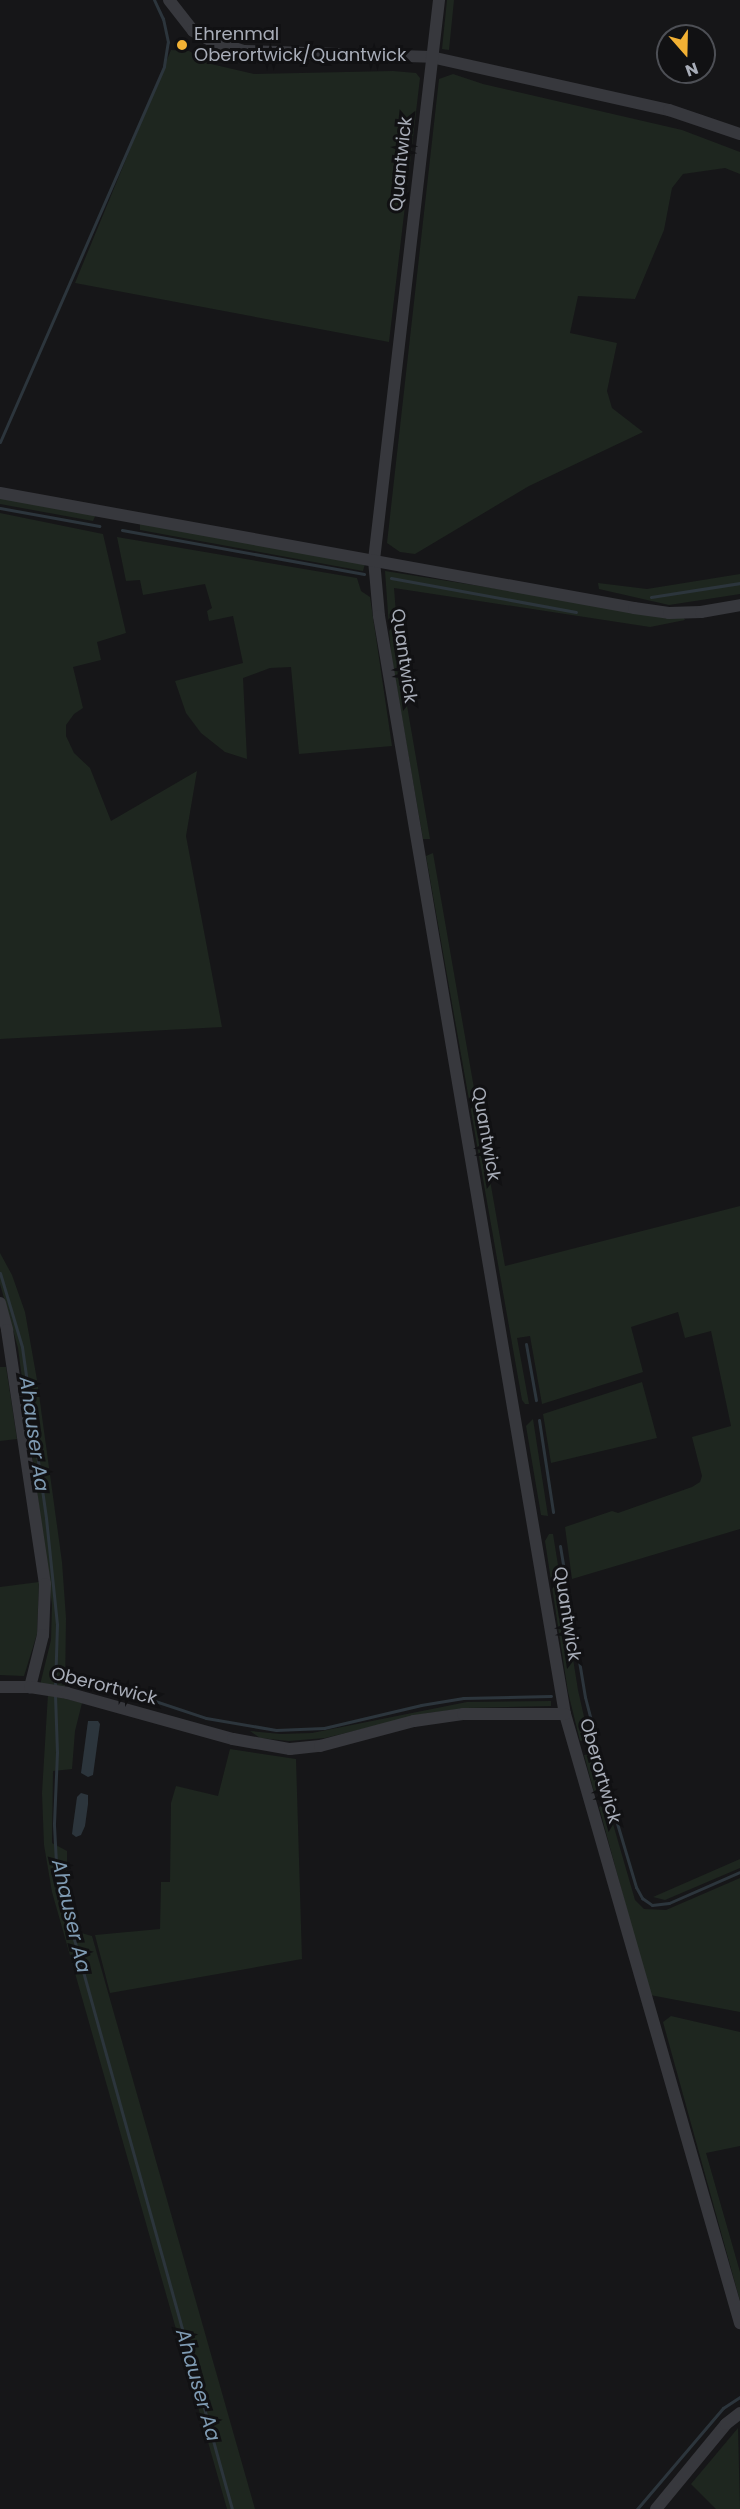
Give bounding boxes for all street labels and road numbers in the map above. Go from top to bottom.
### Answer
street label: Quantwick [385,115,417,213]
street label: Quantwick [387,607,421,705]
street label: Quantwick [467,1085,505,1183]
street label: Quantwick [549,1565,585,1663]
street label: Oberortwick [49,1662,159,1710]
street label: Oberortwick [575,1716,625,1826]

